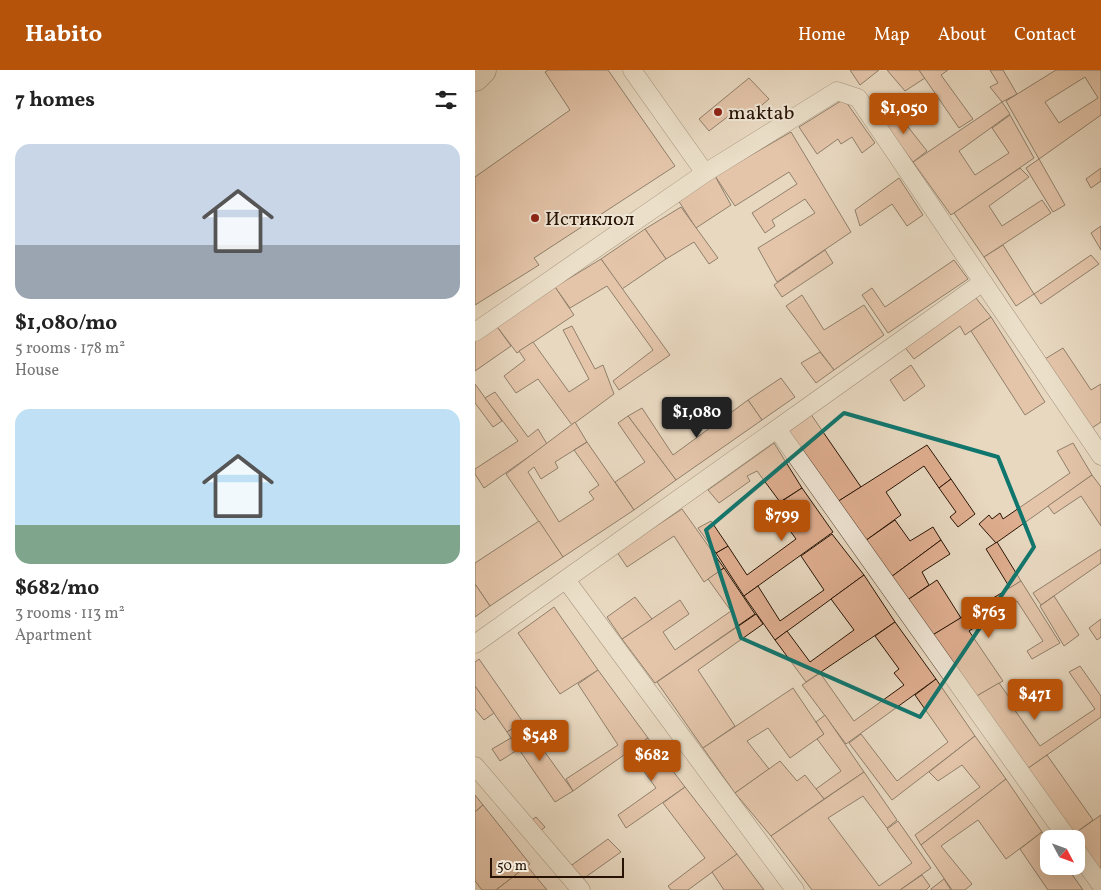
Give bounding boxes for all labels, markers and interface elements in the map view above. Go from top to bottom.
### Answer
text: Habito [25,18,102,52]
text: Home [798,23,846,48]
text: Map [874,23,910,48]
text: About [938,23,986,48]
text: Contact [1014,23,1076,48]
text: 7 homes [15,86,95,115]
icon: filters [432,86,460,114]
pin: $1,050 [863,92,945,135]
text: $1,050 [880,98,928,120]
place label: maktab [728,100,795,128]
marker: maktab [712,106,724,118]
icon: home [193,176,283,266]
place label: Истиклол [545,206,635,234]
marker: Истиклол [529,212,541,224]
text: $1,080/mo [15,309,117,338]
text: 5 rooms · 178 m² [15,338,125,360]
text: House [15,360,59,382]
pin: $1,080 [656,396,738,439]
text: $1,080 [673,402,721,424]
icon: home [193,441,283,531]
pin: $799 [752,500,812,542]
text: $799 [765,505,799,527]
text: $682/mo [15,574,99,603]
pin: $763 [959,596,1019,639]
text: $763 [972,602,1006,624]
text: 3 rooms · 113 m² [15,603,125,625]
text: Apartment [15,625,92,647]
pin: $471 [1005,678,1065,721]
text: $471 [1019,684,1051,706]
pin: $548 [510,720,570,762]
text: $548 [523,725,557,747]
pin: $682 [622,740,682,782]
text: $682 [635,745,669,767]
north arrow [1040,830,1085,875]
map controls [1040,830,1085,875]
scale bar [490,855,624,878]
text: 50 m [497,857,527,876]

